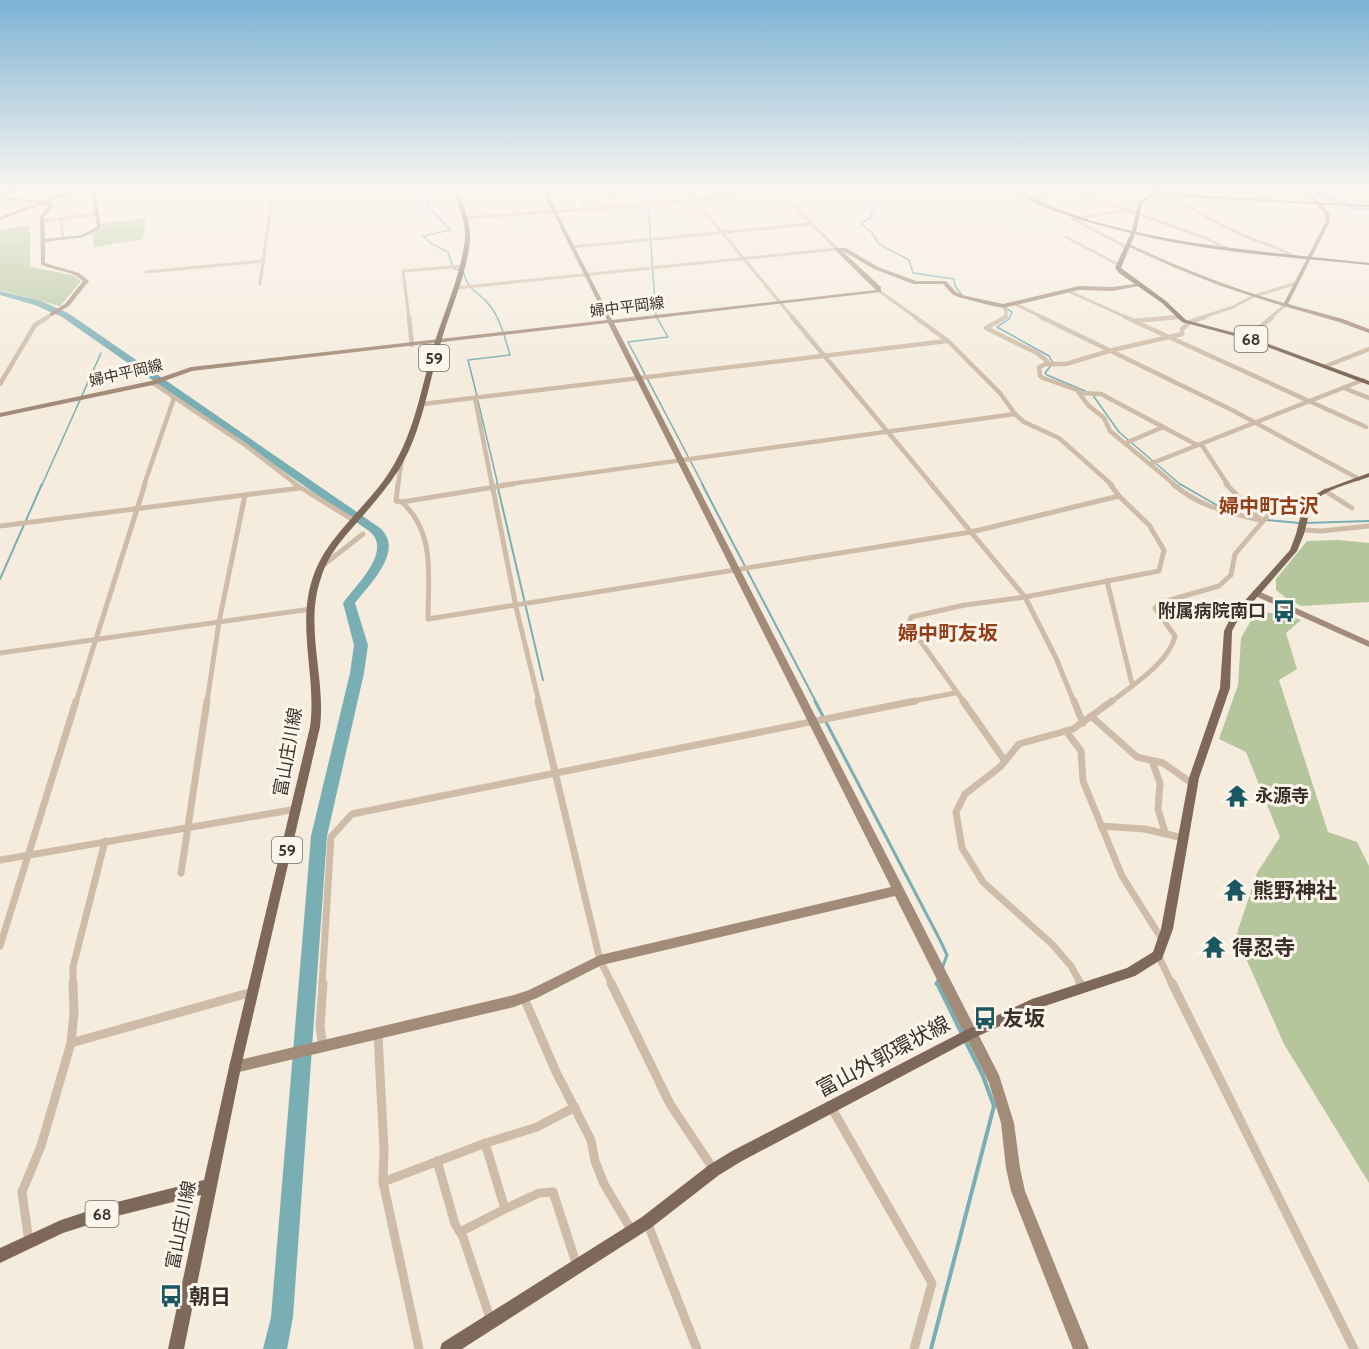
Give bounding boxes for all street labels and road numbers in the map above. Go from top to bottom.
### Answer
street label: 婦中平岡線 [589,293,665,321]
road number: 68 [1234,326,1268,352]
road number: 59 [419,345,449,371]
street label: 婦中平岡線 [87,356,165,390]
street label: 富山庄川線 [269,706,307,798]
road number: 59 [272,837,302,863]
street label: 富山外郭環状線 [812,1010,954,1102]
street label: 富山庄川線 [162,1179,200,1271]
road number: 68 [86,1201,118,1227]

